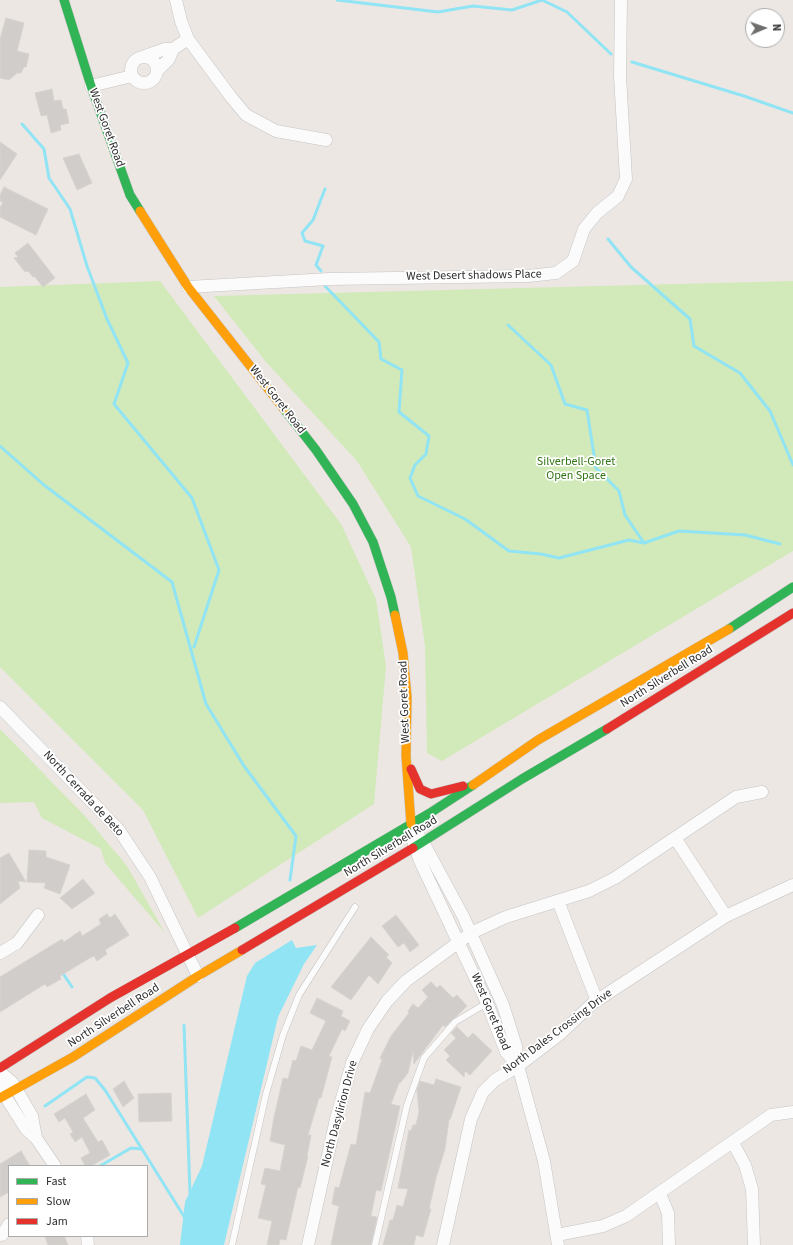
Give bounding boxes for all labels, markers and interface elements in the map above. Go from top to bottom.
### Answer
north arrow [745,8,785,48]
text: N [769,24,784,32]
street label: West Goret Road [85,87,127,169]
street label: West Desert shadows Place [406,268,542,284]
street label: West Goret Road [246,363,308,437]
park label: Silverbell-Goret Open Space [537,455,615,483]
street label: North Silverbell Road [618,643,716,711]
street label: West Goret Road [396,660,414,744]
street label: North Cerrada de Beto [40,748,126,840]
street label: North Silverbell Road [342,813,440,881]
street label: West Goret Road [467,971,513,1053]
street label: North Silverbell Road [65,981,163,1051]
street label: North Dales Crossing Drive [501,986,615,1078]
street label: North Dasylirion Drive [319,1059,361,1169]
legend [8,1165,148,1237]
text: Fast [46,1173,66,1190]
text: Slow [46,1193,71,1210]
text: Jam [46,1213,68,1230]

